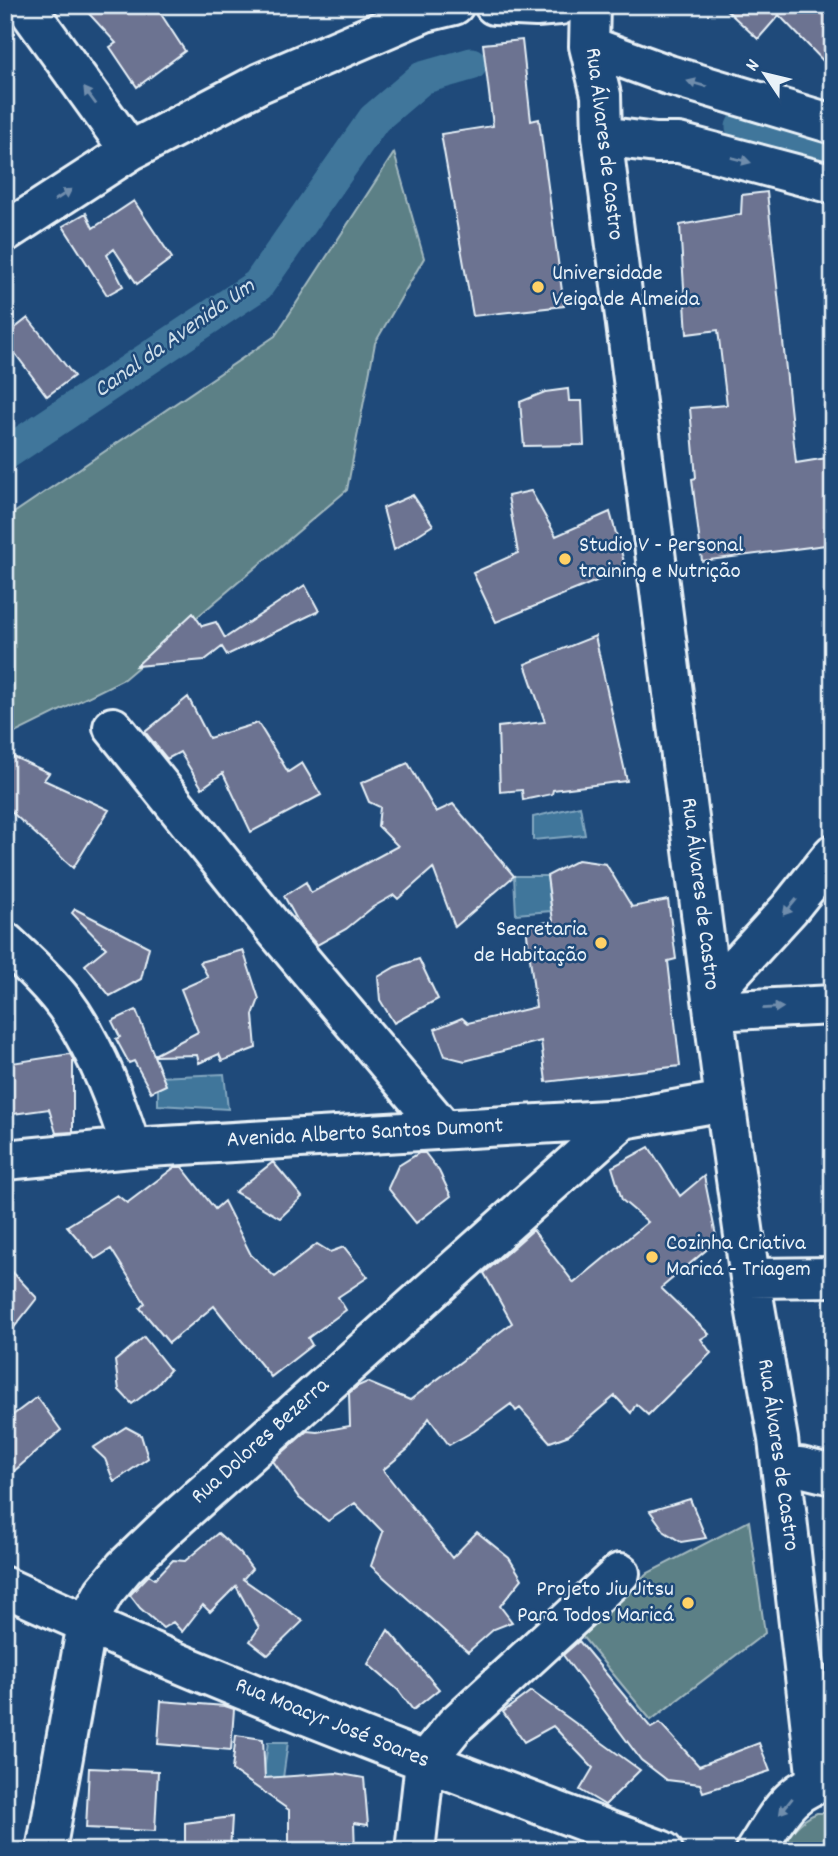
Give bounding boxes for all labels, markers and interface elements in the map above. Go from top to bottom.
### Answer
north arrow [730,38,800,108]
street label: Rua Álvares de Castro [575,46,631,242]
text: N [740,55,768,78]
one-way arrow [686,78,707,88]
one-way arrow [84,87,98,105]
one-way arrow [730,155,752,166]
one-way arrow [53,189,72,202]
place label: Universidade Veiga de Almeida [552,258,701,317]
water label: Canal da Avenida Um [87,270,263,407]
marker: Universidade Veiga de Almeida [530,279,546,295]
place label: Studio V - Personal training e Nutrição [579,530,744,589]
marker: Studio V - Personal training e Nutrição [557,551,573,567]
street label: Rua Álvares de Castro [671,796,727,992]
one-way arrow [783,898,798,915]
place label: Secretaria de Habitação [474,914,588,973]
marker: Secretaria de Habitação [593,935,609,951]
one-way arrow [763,1002,785,1013]
street label: Avenida Alberto Santos Dumont [226,1110,504,1158]
place label: Cozinha Criativa Maricá - Triagem [666,1228,811,1287]
marker: Cozinha Criativa Maricá - Triagem [644,1249,660,1265]
street label: Rua Álvares de Castro [747,1357,807,1553]
street label: Rua Dolores Bezerra [184,1370,338,1513]
place label: Projeto Jiu Jitsu Para Todos Maricá [517,1574,675,1633]
marker: Projeto Jiu Jitsu Para Todos Maricá [680,1595,696,1611]
street label: Rua Moacyr José Soares [230,1670,434,1778]
one-way arrow [779,1796,794,1814]

